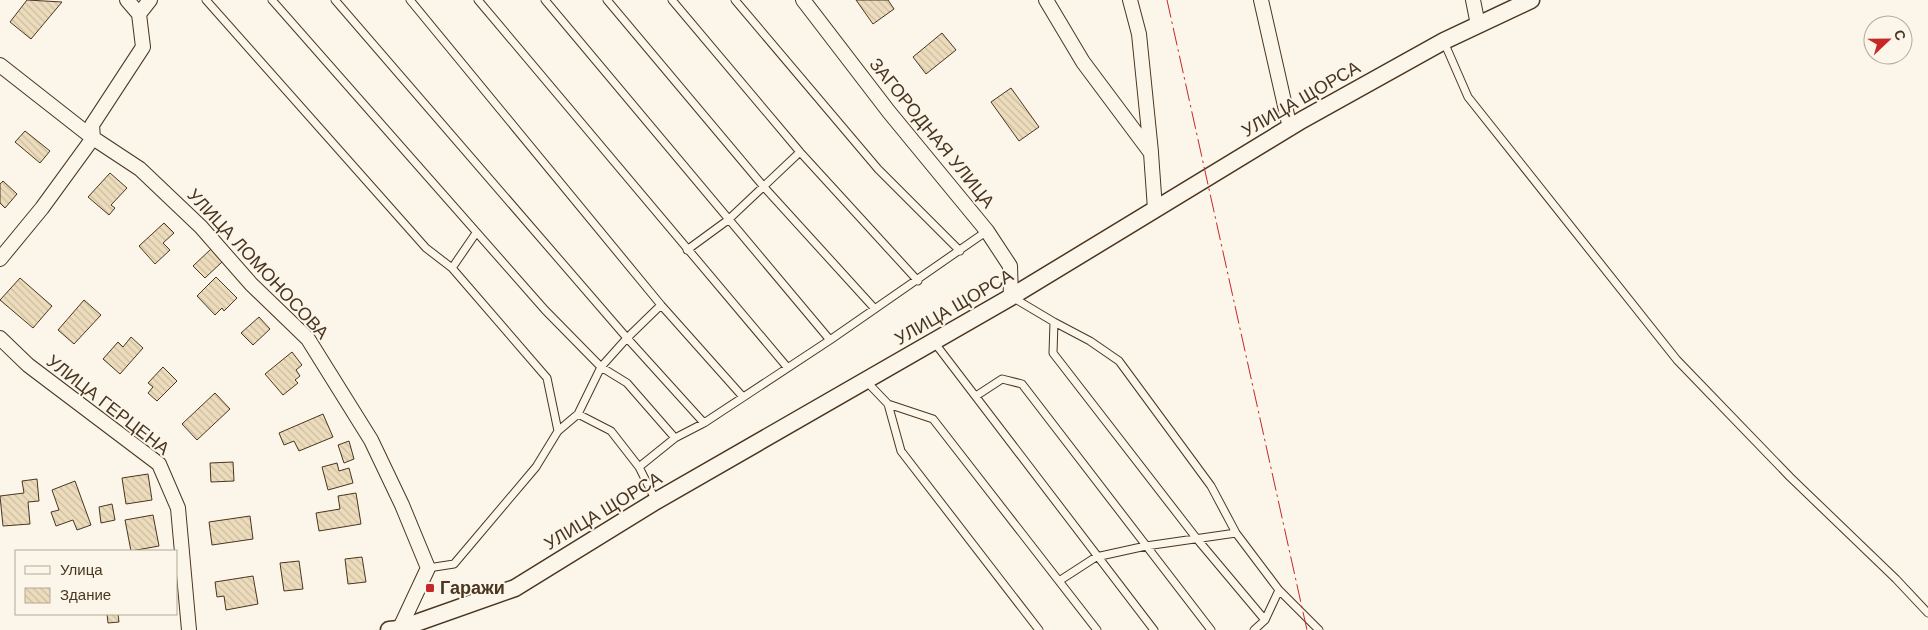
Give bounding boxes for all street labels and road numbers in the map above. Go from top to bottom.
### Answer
street label: ЗАГОРОДНАЯ УЛИЦА [865,54,999,212]
street label: УЛИЦА ЩОРСА [1238,57,1364,141]
street label: УЛИЦА ЛОМОНОСОВА [183,185,333,343]
street label: УЛИЦА ЩОРСА [891,265,1017,349]
street label: УЛИЦА ГЕРЦЕНА [43,351,173,459]
street label: УЛИЦА ЩОРСА [541,468,665,554]

